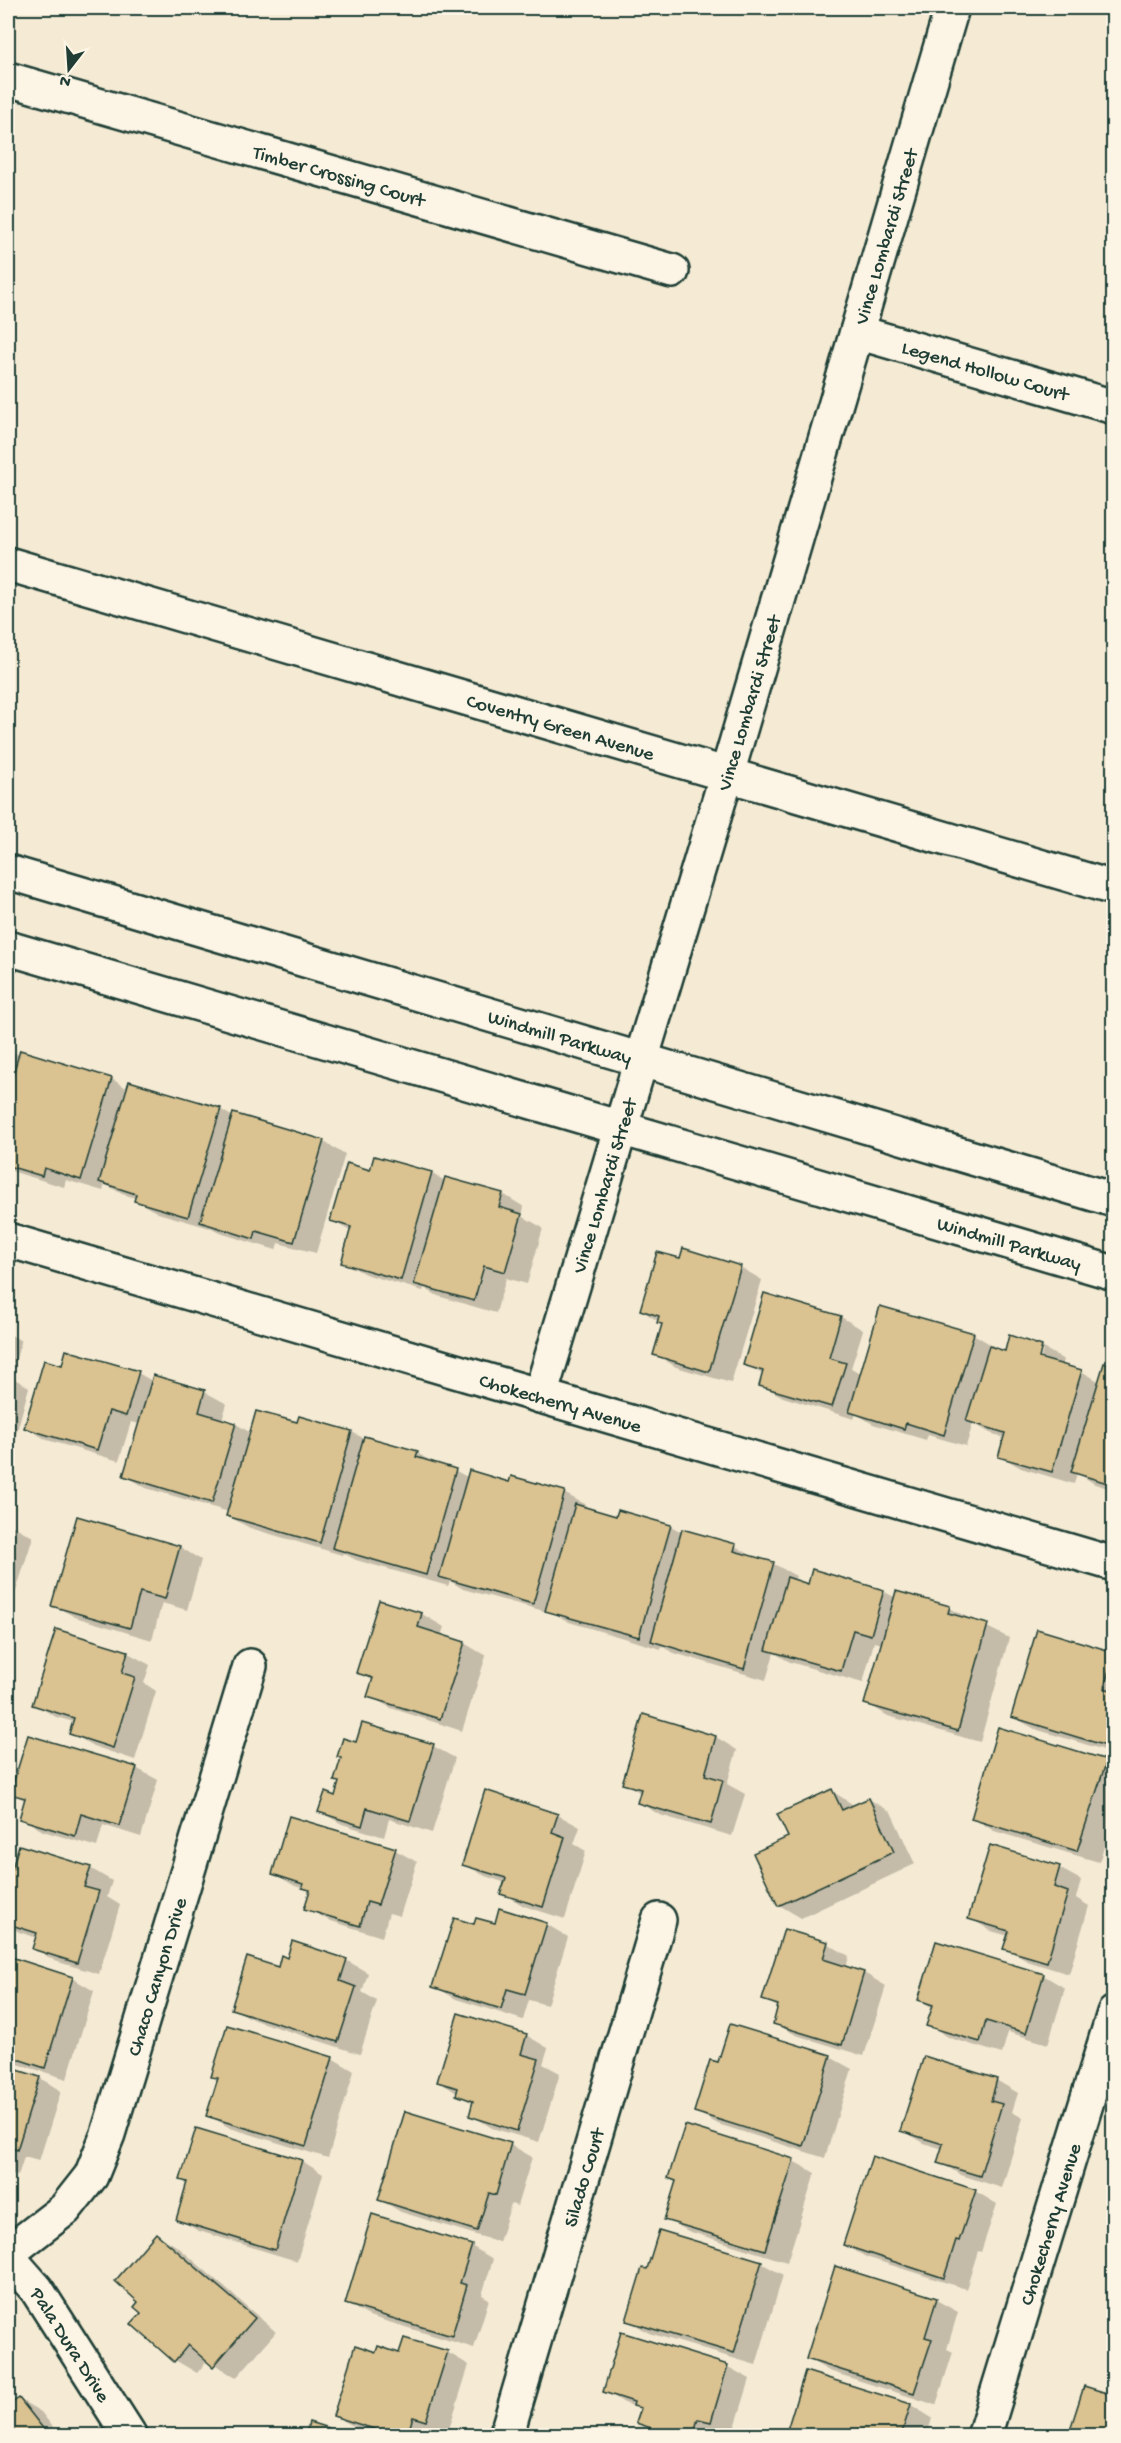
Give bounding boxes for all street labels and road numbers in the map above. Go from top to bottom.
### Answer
street label: Timber Crossing Court [249,142,429,214]
street label: Vince Lombardi Street [851,145,925,329]
street label: Legend Hollow Court [899,338,1072,409]
street label: Vince Lombardi Street [714,611,789,795]
street label: Coventry Green Avenue [463,691,657,768]
street label: Windmill Parkway [484,1007,634,1071]
street label: Vince Lombardi Street [569,1094,644,1278]
street label: Windmill Parkway [934,1214,1084,1278]
street label: Chokecherry Avenue [476,1371,644,1440]
street label: Chaco Canyon Drive [124,1895,194,2059]
street label: Silado Court [561,2124,612,2230]
street label: Chokecherry Avenue [1017,2140,1088,2309]
street label: Pala Dura Drive [23,2283,114,2408]

